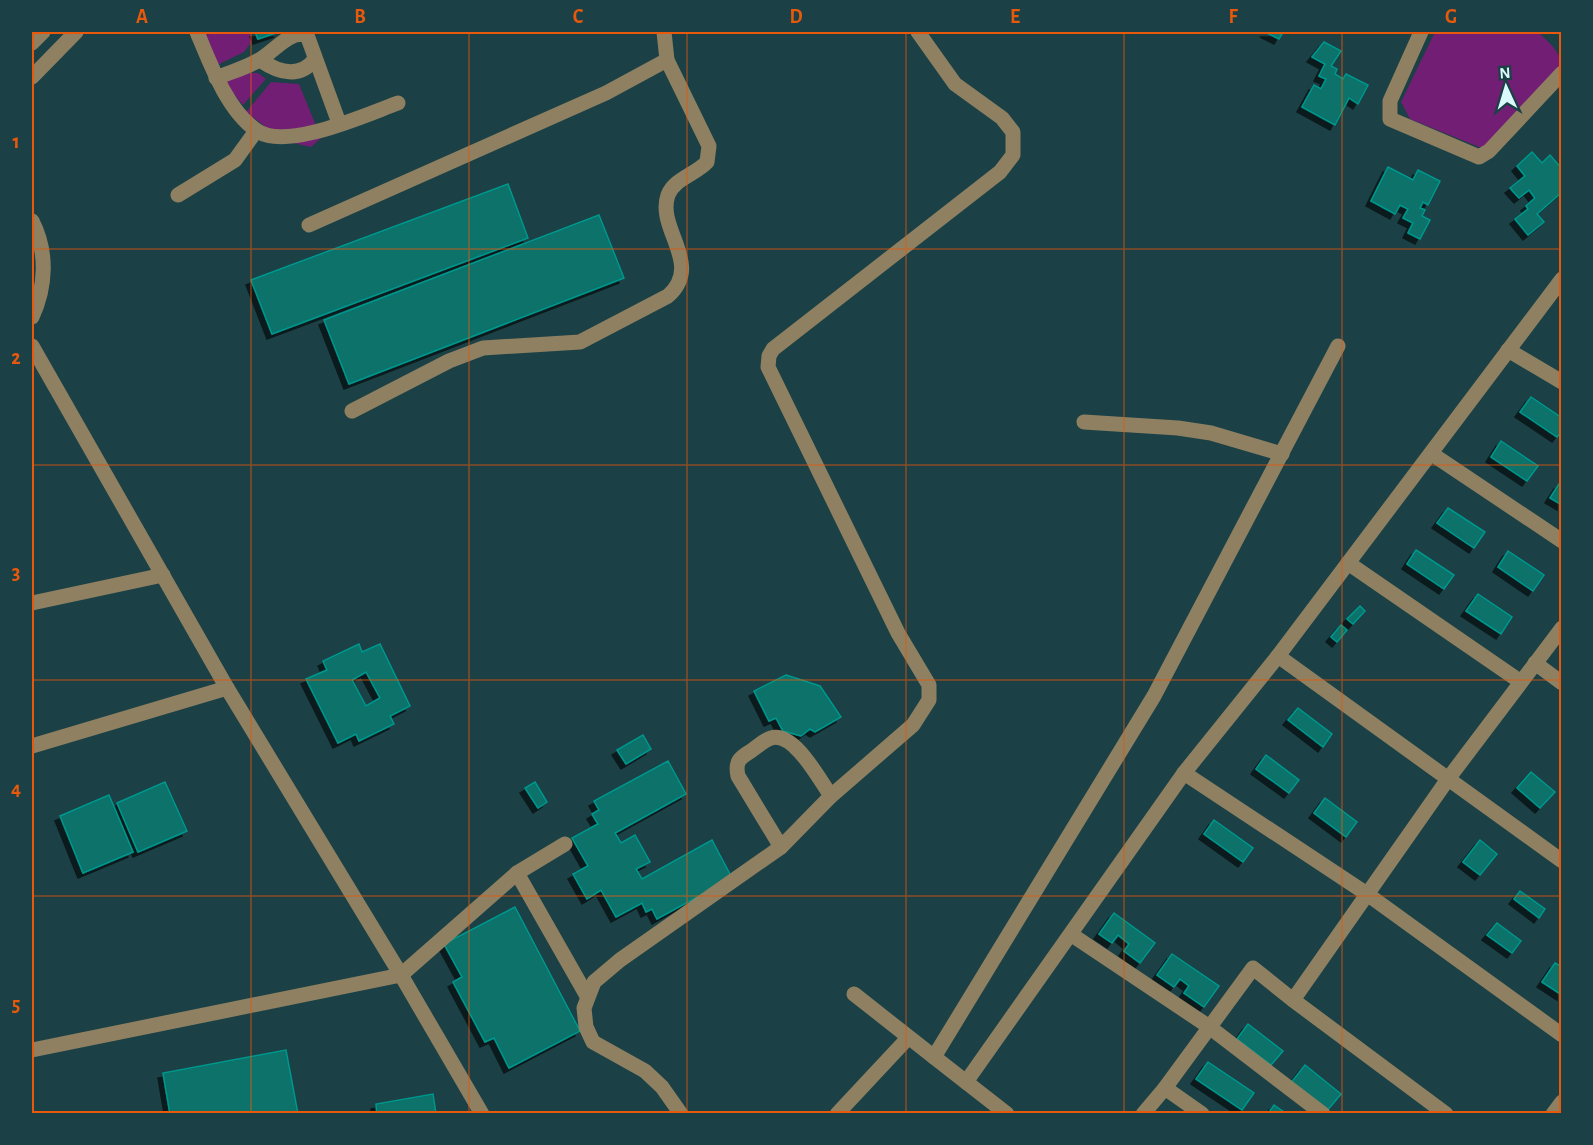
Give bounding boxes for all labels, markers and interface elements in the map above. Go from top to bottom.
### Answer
text: A [136,7,148,27]
text: B [354,7,366,27]
text: C [573,7,584,27]
text: D [789,7,803,27]
text: E [1010,7,1020,27]
text: F [1228,7,1238,27]
text: G [1445,7,1457,27]
north arrow [1476,57,1536,117]
text: N [1499,65,1511,81]
text: 1 [12,132,20,152]
text: 2 [11,348,21,368]
text: 3 [12,563,20,583]
text: 4 [11,779,21,799]
text: 5 [12,995,20,1015]

